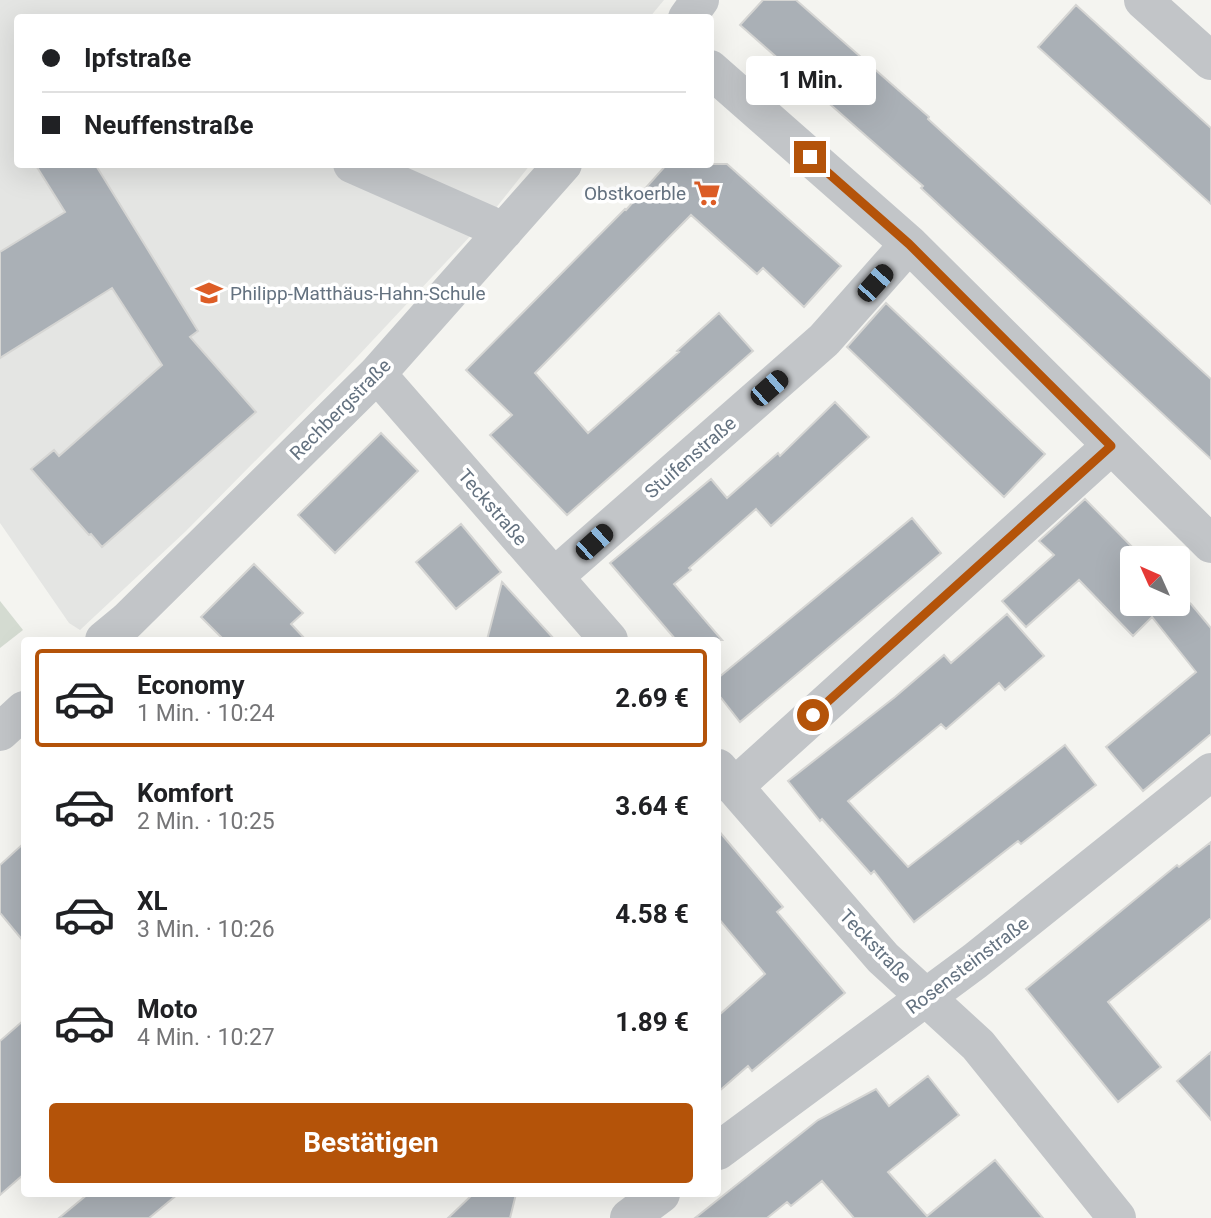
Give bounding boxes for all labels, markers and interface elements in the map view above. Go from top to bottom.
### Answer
text: Ipfstraße [84,43,191,73]
callout: 1 Min. [745,55,875,104]
text: 1 Min. [779,67,843,94]
text: Neuffenstraße [84,110,254,140]
route end [794,141,826,173]
supermarket icon: Obstkoerble [692,178,722,208]
place label: Obstkoerble [584,182,686,205]
car [854,260,897,306]
school or university icon: Philipp-Matthäus-Hahn-Schule [194,278,224,308]
place label: Philipp-Matthäus-Hahn-Schule [230,282,486,305]
street label: Rechbergstraße [285,354,396,465]
car [747,366,792,410]
street label: Stuifenstraße [640,412,741,503]
street label: Teckstraße [453,464,532,550]
car [572,520,617,564]
north arrow [1120,546,1190,616]
map controls [1120,546,1190,616]
icon: car [53,667,116,730]
text: Economy [137,670,244,700]
text: 2.69 € [615,683,689,713]
route start [797,699,829,731]
text: 1 Min. · 10:24 [137,700,275,727]
icon: car [53,775,116,838]
text: Komfort [137,778,233,808]
text: 3.64 € [615,791,689,821]
text: 2 Min. · 10:25 [137,808,275,835]
icon: car [53,883,116,946]
text: XL [137,886,168,916]
text: 4.58 € [615,899,689,929]
street label: Teckstraße [835,905,917,988]
street label: Rosensteinstraße [901,912,1033,1019]
text: 3 Min. · 10:26 [137,916,275,943]
icon: car [53,991,116,1054]
text: Moto [137,994,198,1024]
text: 1.89 € [615,1007,689,1037]
text: 4 Min. · 10:27 [137,1024,275,1051]
button: Bestätigen [49,1103,693,1183]

